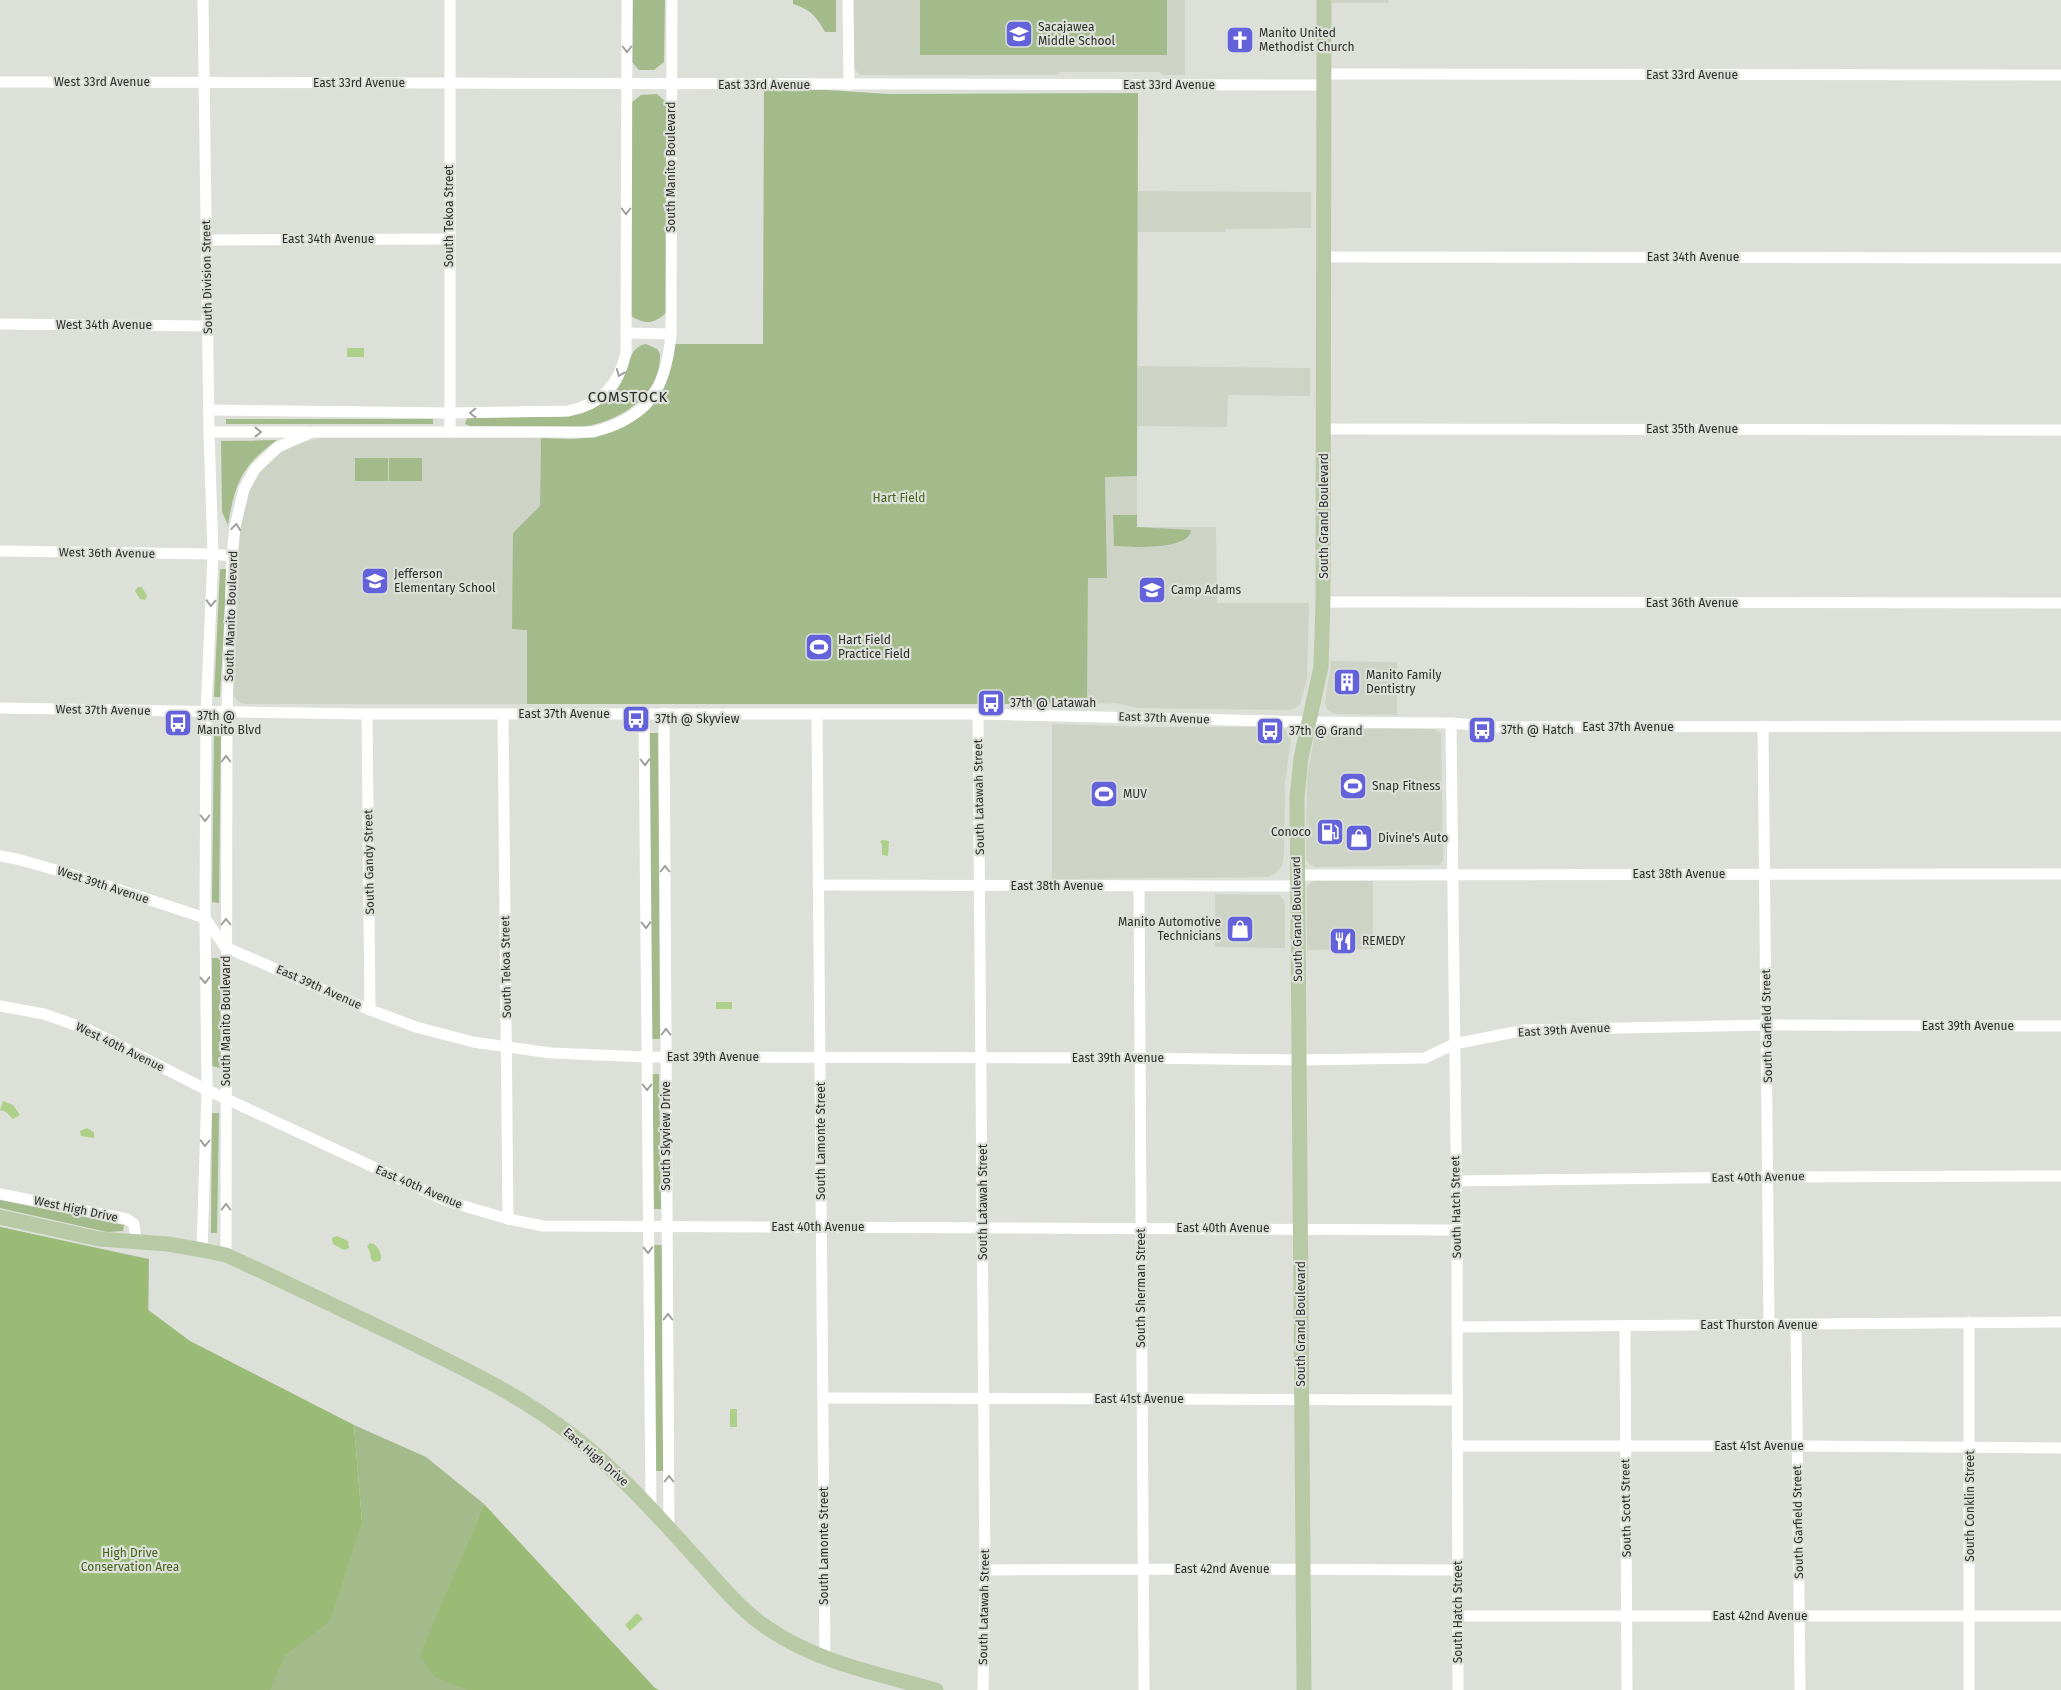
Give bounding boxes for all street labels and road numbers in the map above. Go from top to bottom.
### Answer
street label: East 33rd Avenue [1646,68,1738,82]
street label: West 33rd Avenue [54,75,150,89]
street label: East 33rd Avenue [313,76,405,90]
street label: East 33rd Avenue [718,78,810,92]
street label: East 33rd Avenue [1123,78,1215,92]
street label: South Manito Boulevard [664,102,678,232]
street label: South Tekoa Street [442,164,456,267]
street label: South Division Street [199,219,215,334]
street label: East 34th Avenue [282,232,374,246]
street label: East 34th Avenue [1647,250,1739,264]
street label: West 34th Avenue [56,318,152,332]
street label: East 35th Avenue [1646,422,1738,436]
street label: South Grand Boulevard [1317,453,1331,579]
street label: West 36th Avenue [59,545,155,561]
street label: South Manito Boulevard [222,550,240,682]
street label: East 36th Avenue [1646,596,1738,610]
street label: West 37th Avenue [55,702,151,718]
street label: East 37th Avenue [518,707,610,721]
street label: East 37th Avenue [1118,709,1210,727]
street label: East 37th Avenue [1582,720,1674,734]
street label: South Latawah Street [971,738,987,855]
street label: South Gandy Street [361,809,377,915]
street label: South Grand Boulevard [1289,856,1305,982]
street label: West 39th Avenue [55,864,151,906]
street label: East 38th Avenue [1633,867,1725,881]
street label: East 38th Avenue [1011,879,1103,893]
street label: South Tekoa Street [498,915,514,1018]
street label: South Manito Boulevard [219,956,233,1086]
street label: East 39th Avenue [274,962,364,1012]
street label: South Garfield Street [1759,968,1775,1083]
street label: West 40th Avenue [73,1019,167,1075]
street label: East 39th Avenue [1922,1019,2014,1033]
street label: East 39th Avenue [1518,1021,1610,1039]
street label: East 39th Avenue [667,1050,759,1064]
street label: East 39th Avenue [1072,1051,1164,1065]
street label: South Skyview Drive [659,1081,673,1191]
street label: South Lamonte Street [814,1081,828,1200]
street label: South Latawah Street [976,1143,990,1260]
street label: South Hatch Street [1448,1155,1464,1258]
street label: East 40th Avenue [373,1162,465,1212]
street label: East 40th Avenue [1711,1169,1805,1185]
street label: West High Drive [33,1193,119,1225]
street label: East 40th Avenue [771,1220,865,1234]
street label: East 40th Avenue [1176,1221,1270,1235]
street label: South Sherman Street [1134,1228,1148,1348]
street label: South Grand Boulevard [1294,1261,1308,1387]
street label: East Thurston Avenue [1700,1318,1818,1332]
street label: East 41st Avenue [1094,1392,1184,1406]
street label: East High Drive [560,1425,632,1489]
street label: East 41st Avenue [1714,1439,1804,1453]
street label: South Conklin Street [1963,1450,1977,1562]
street label: South Scott Street [1618,1458,1634,1557]
street label: South Garfield Street [1790,1464,1806,1579]
street label: South Lamonte Street [817,1486,831,1605]
street label: South Latawah Street [976,1548,992,1665]
street label: South Hatch Street [1451,1560,1465,1663]
street label: East 42nd Avenue [1174,1562,1270,1576]
street label: East 42nd Avenue [1712,1609,1808,1623]

